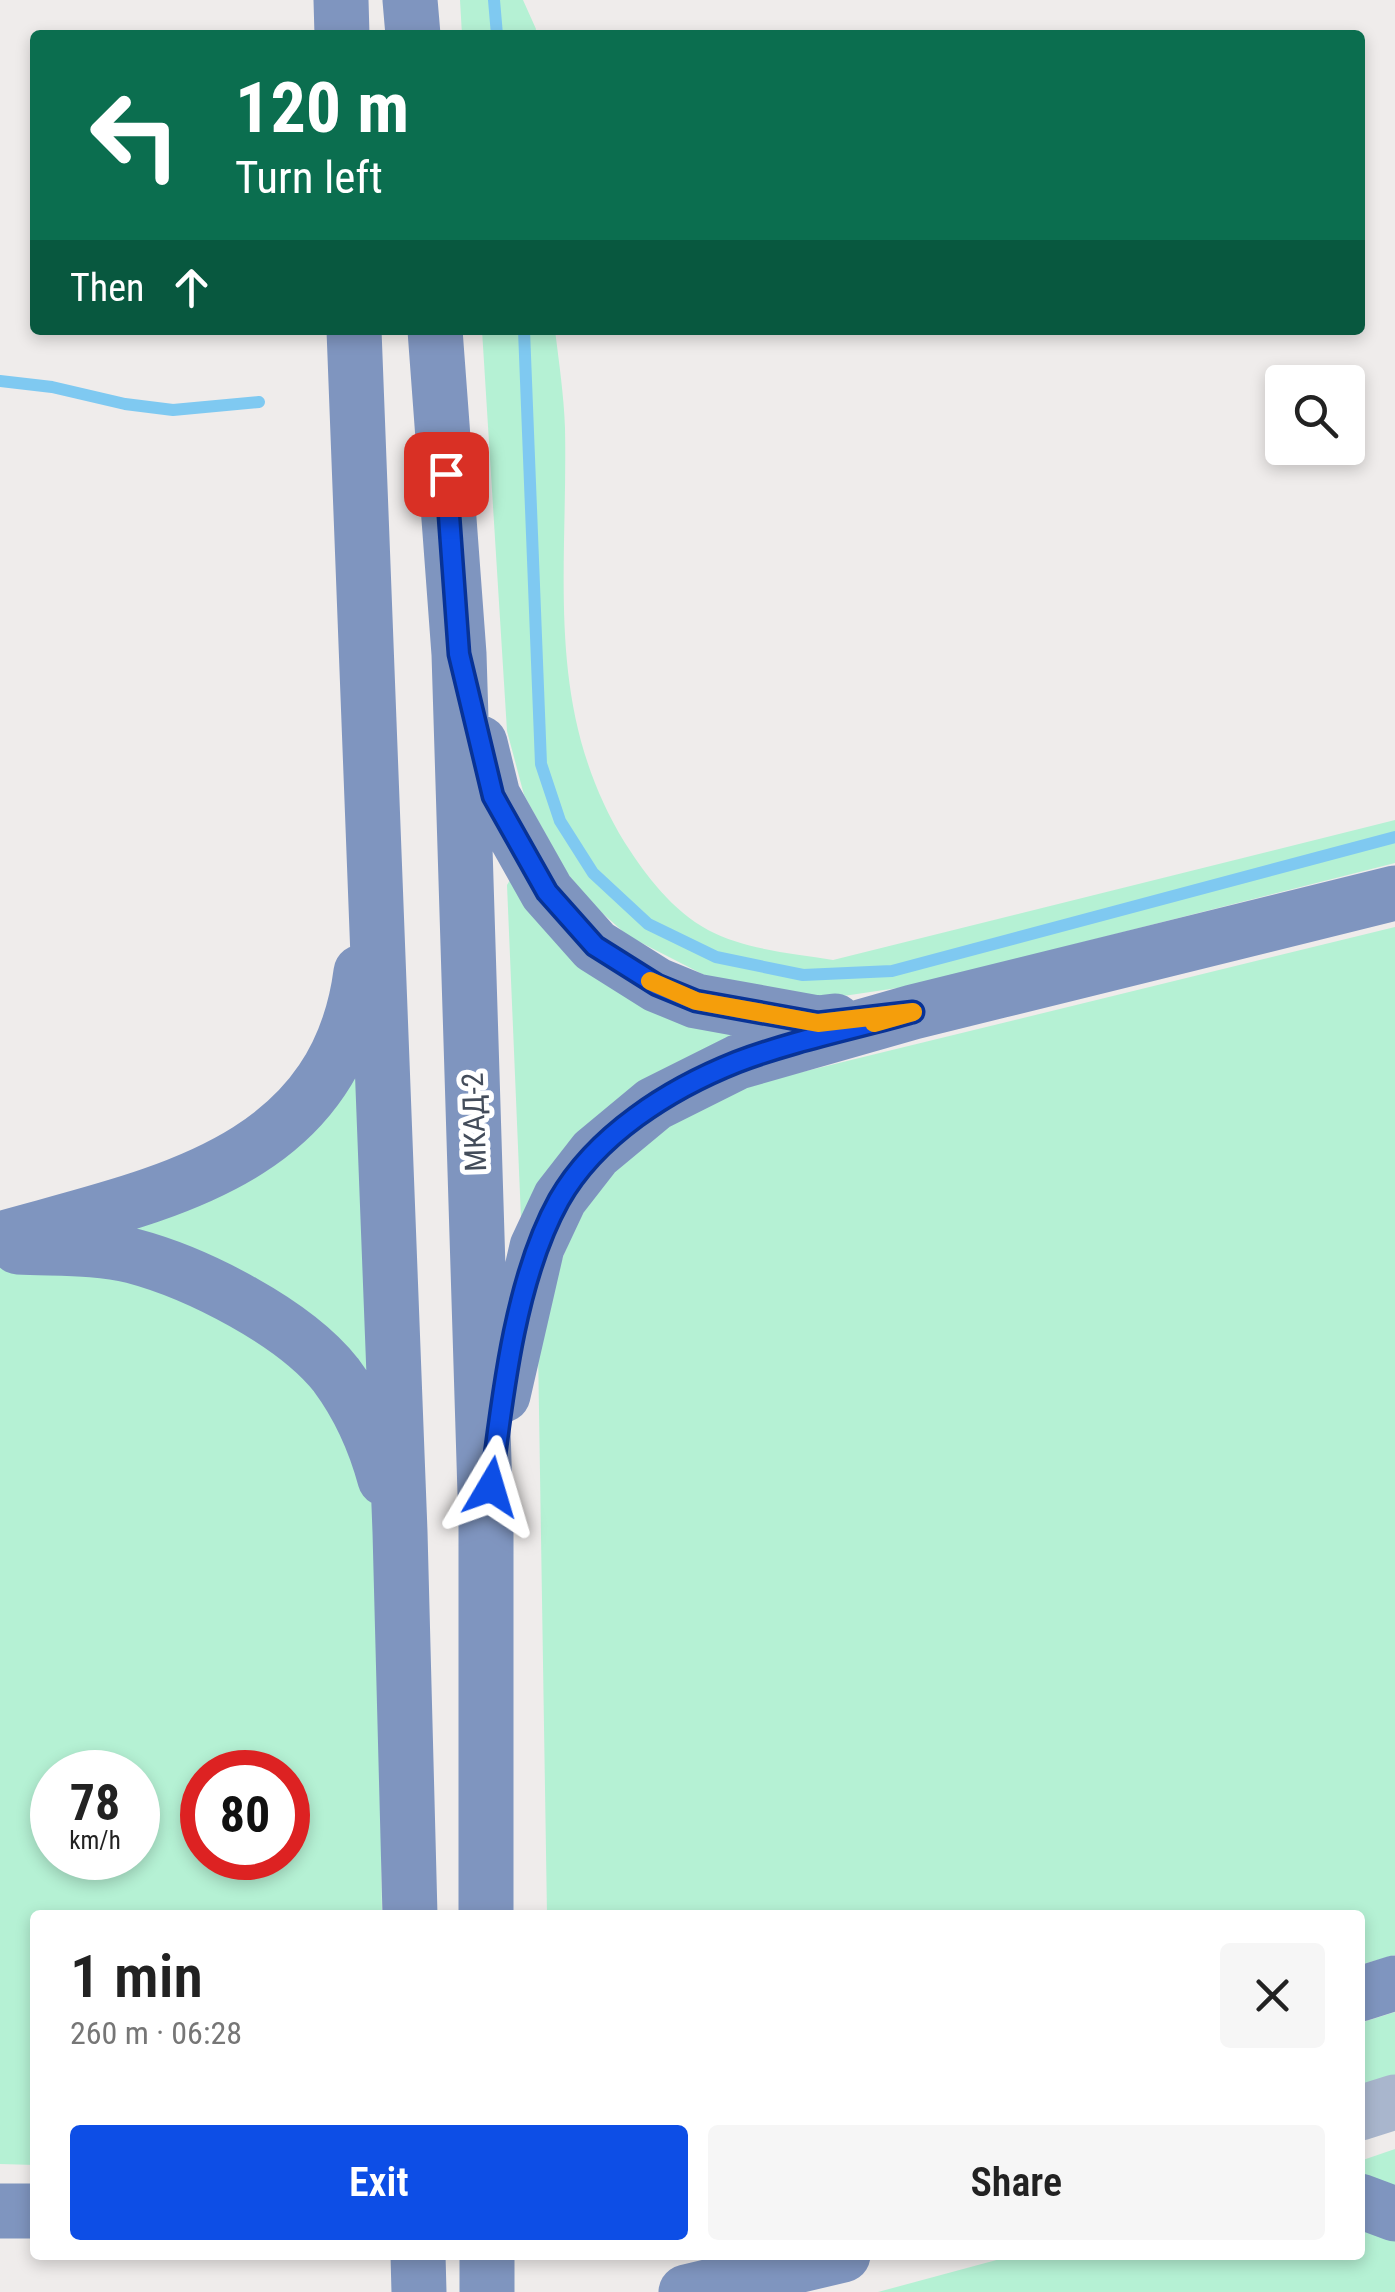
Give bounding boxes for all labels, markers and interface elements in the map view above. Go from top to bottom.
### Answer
text: 120 m [235,67,409,149]
icon: left [70,70,200,200]
text: Turn left [235,151,383,204]
icon: ahead [164,260,219,315]
text: Then [70,266,144,310]
map controls [1265,365,1365,465]
button: search [1265,365,1365,465]
pin [404,432,489,517]
icon: arrive [419,447,474,502]
street label: МКАД-2 [455,1072,493,1172]
position arrow [439,1435,543,1539]
speed limit sign: 80 [180,1750,310,1880]
text: 78 [70,1774,120,1832]
text: km/h [69,1826,121,1855]
text: 1 min [70,1941,203,2012]
button: close [1220,1943,1325,2048]
text: 260 m · 06:28 [70,2014,242,2052]
button: Exit [70,2125,688,2240]
button: Share [708,2125,1325,2240]

